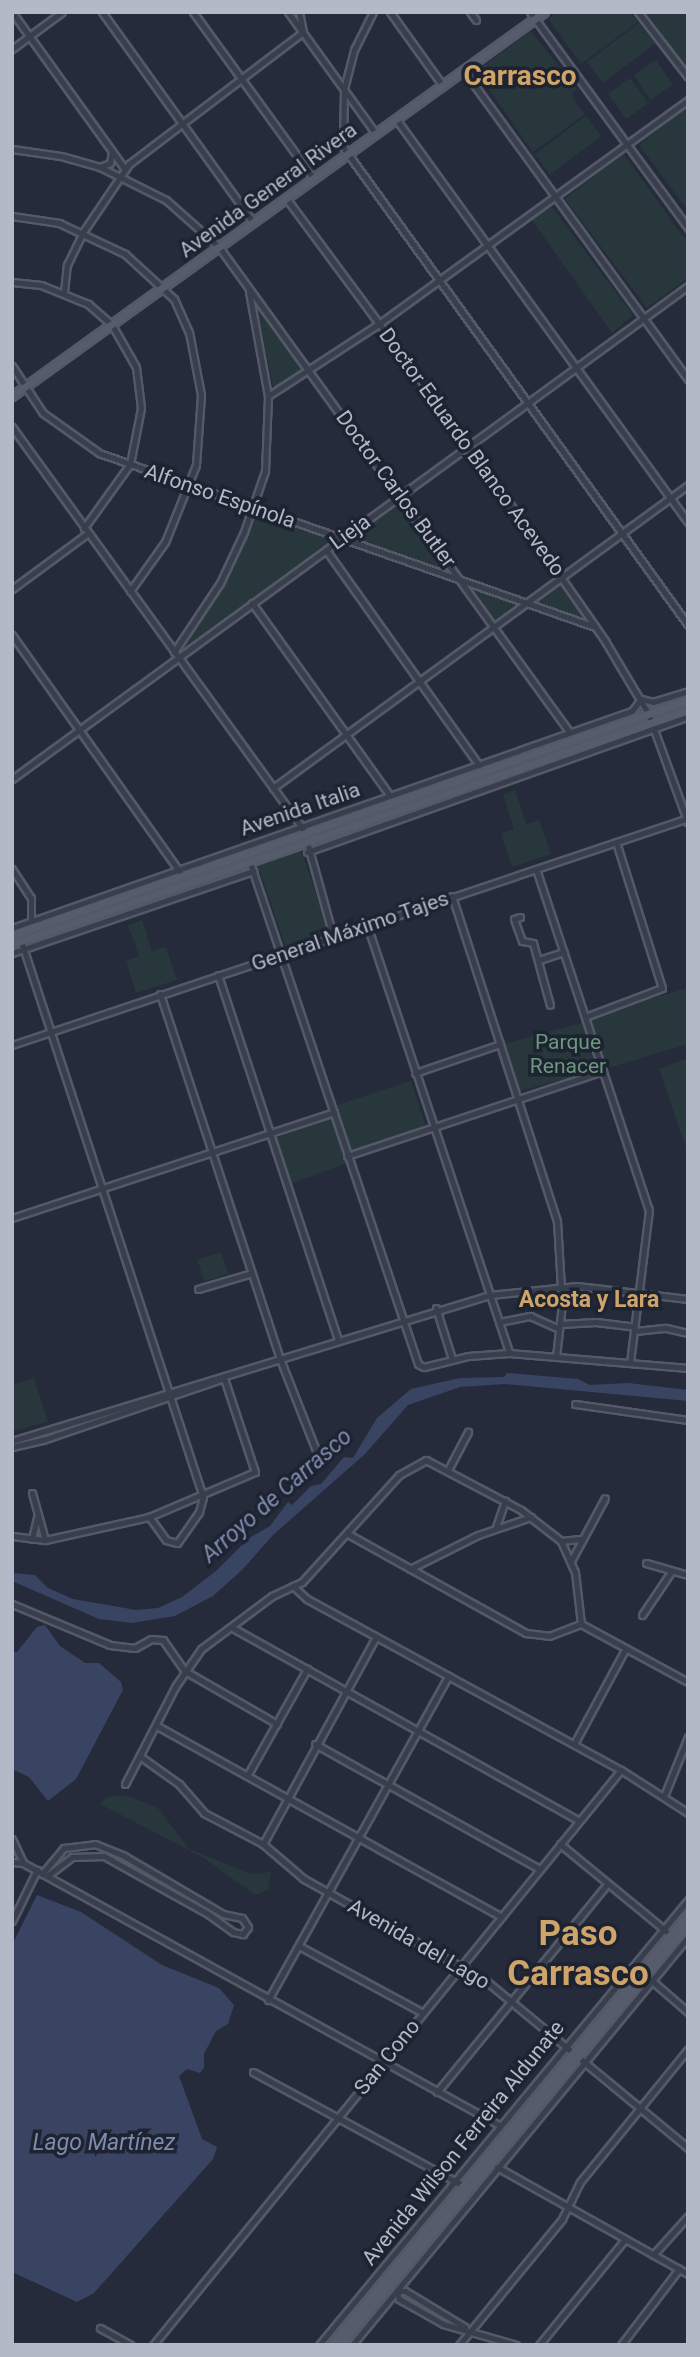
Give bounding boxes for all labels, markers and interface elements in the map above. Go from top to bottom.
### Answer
district label: Carrasco [463,59,577,93]
street label: Avenida General Rivera [174,117,362,263]
street label: Doctor Eduardo Blanco Acevedo [374,323,570,581]
street label: Doctor Carlos Butler [331,406,461,572]
street label: Alfonso Espínola [141,458,299,534]
street label: Lieja [325,509,375,555]
street label: Avenida Italia [237,777,363,841]
street label: General Máximo Tajes [248,885,452,977]
park label: Parque Renacer [530,1029,606,1079]
district label: Acosta y Lara [519,1286,659,1314]
water label: Arroyo de Carrasco [196,1423,358,1569]
street label: Avenida del Lago [344,1893,494,1995]
district label: Paso Carrasco [507,1913,649,1995]
street label: San Cono [349,2014,425,2100]
street label: Avenida Wilson Ferreira Aldunate [356,2016,570,2270]
water label: Lago Martínez [33,2129,175,2157]

